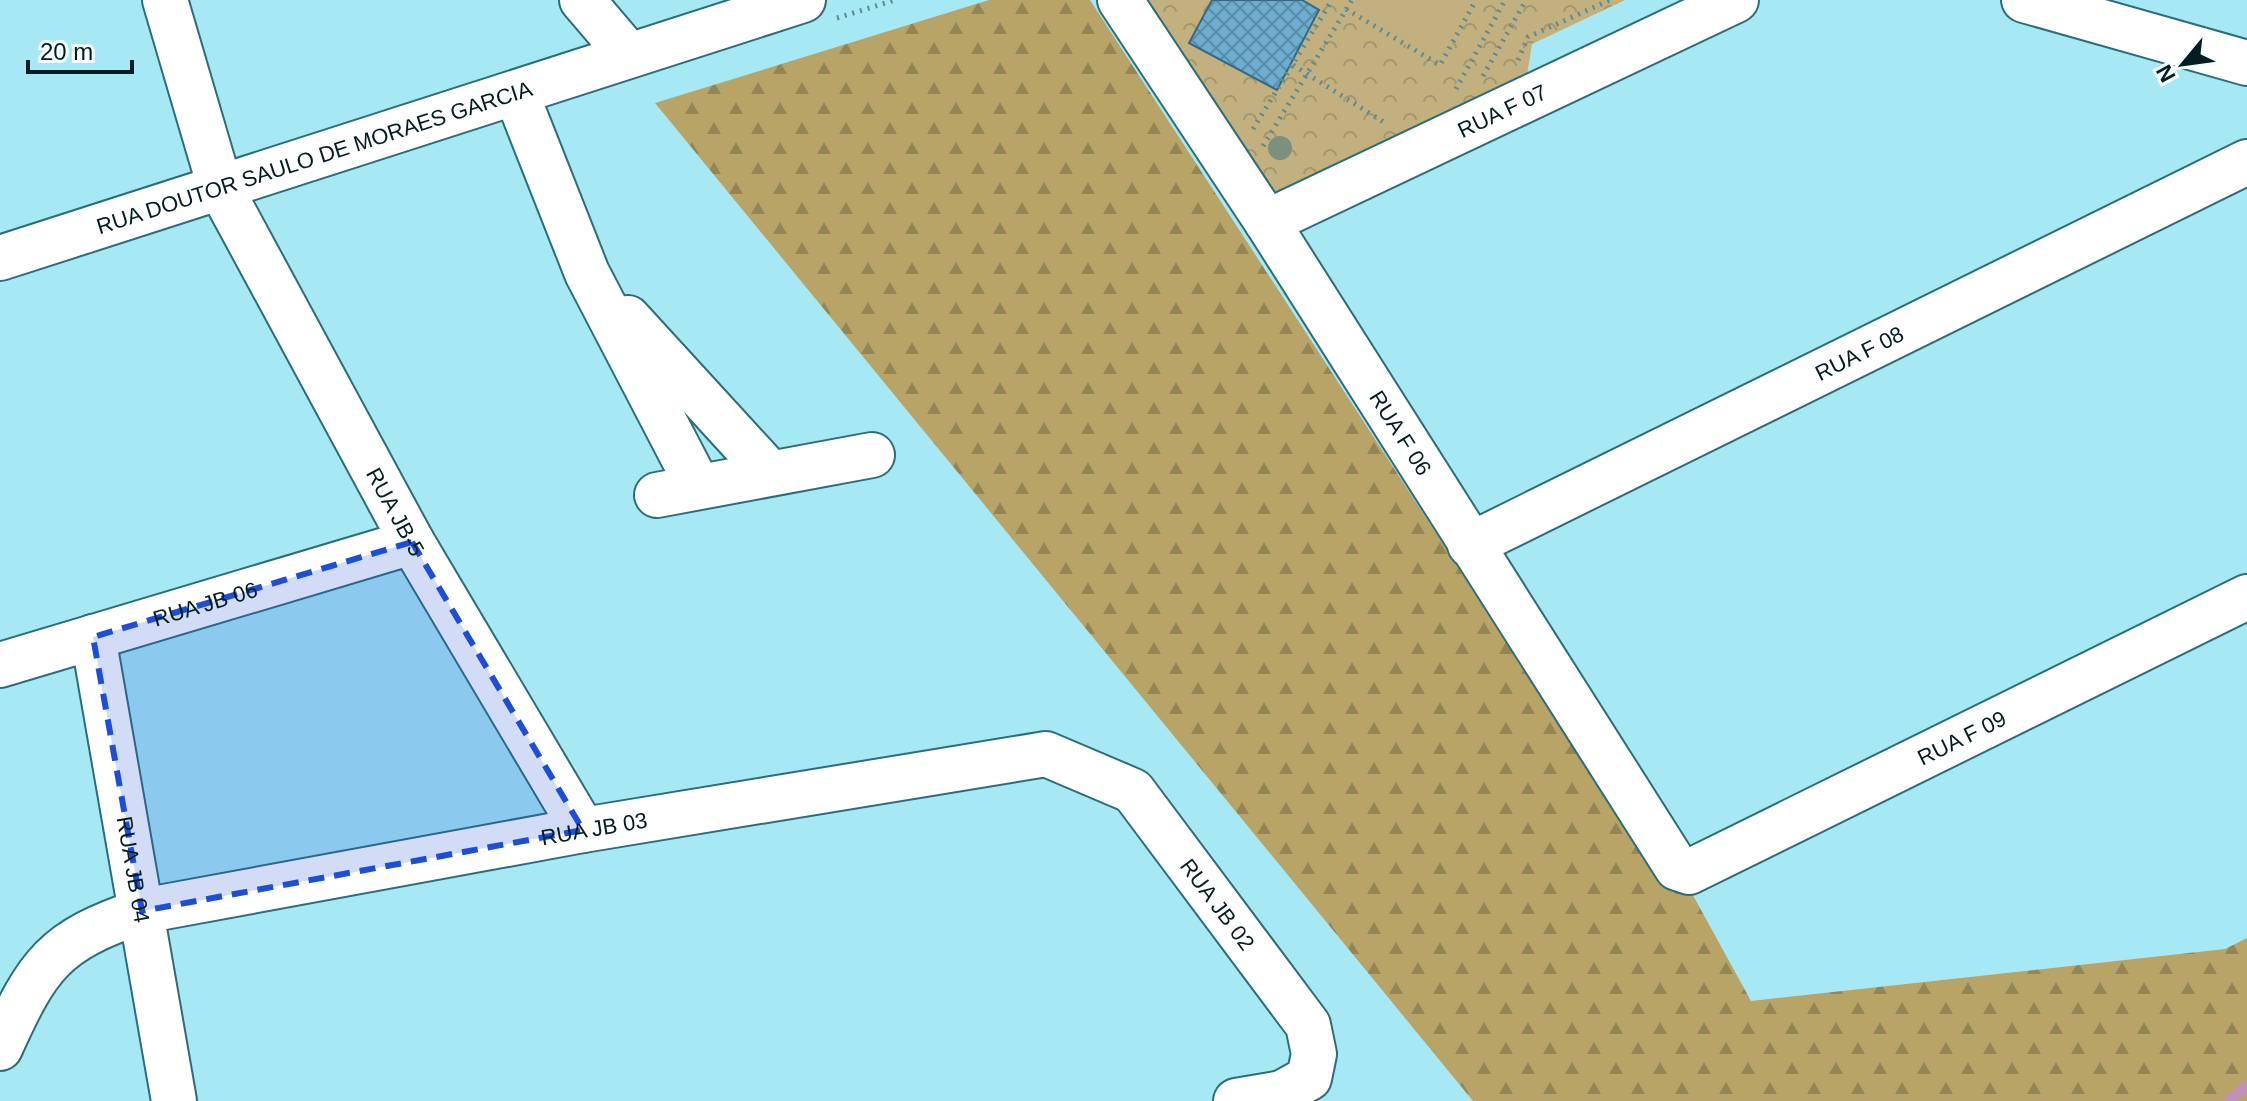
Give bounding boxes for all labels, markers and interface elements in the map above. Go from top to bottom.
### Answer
scale bar [28,24,132,74]
north arrow [2143,24,2223,104]
text: 20 m [40,38,93,65]
text: N [2151,60,2181,86]
street label: RUA DOUTOR SAULO DE MORAES GARCIA [93,75,535,239]
street label: RUA F 07 [1454,79,1550,142]
street label: RUA F 08 [1811,321,1908,385]
street label: RUA F 06 [1365,386,1437,480]
street label: RUA JB-5 [362,463,430,560]
street label: RUA JB 06 [150,576,260,631]
street label: RUA F 09 [1913,705,2010,770]
street label: RUA JB 03 [539,807,649,850]
street label: RUA JB 04 [112,814,155,925]
street label: RUA JB 02 [1175,854,1260,955]

